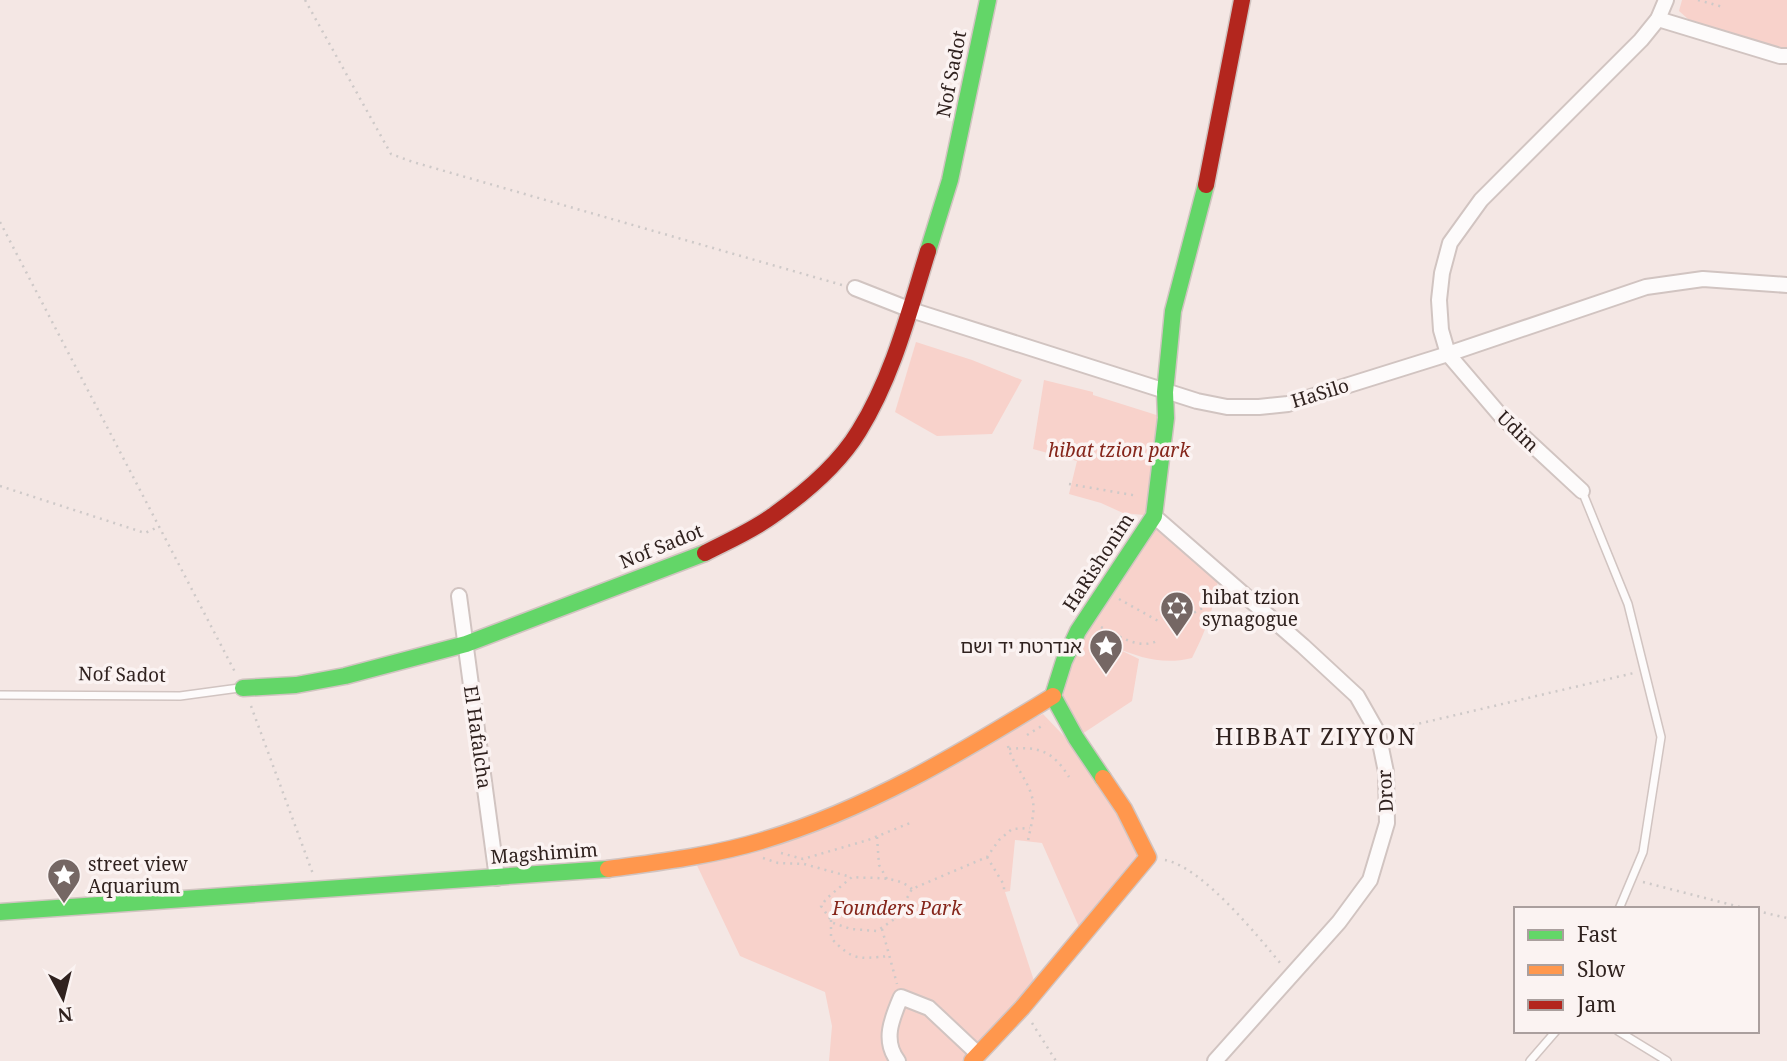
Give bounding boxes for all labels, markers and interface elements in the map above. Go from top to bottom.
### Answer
street label: Nof Sadot [930,28,972,120]
street label: HaSilo [1288,372,1352,414]
street label: Udim [1491,405,1545,458]
park label: hibat tzion park [1048,437,1191,463]
street label: HaRishonim [1057,508,1139,616]
street label: Nof Sadot [615,517,707,574]
place label: hibat tzion synagogue [1202,584,1300,632]
synagogue icon: hibat tzion synagogue [1158,589,1196,638]
place icon: אנדרטת יד ושם [1087,627,1125,676]
place label: אנדרטת יד ושם [960,633,1082,659]
street label: Nof Sadot [78,660,166,688]
street label: El Hafalcha [458,684,498,790]
district label: HIBBAT ZIYYON [1215,720,1417,752]
street label: Dror [1371,769,1399,813]
street label: Magshimim [489,836,599,870]
place label: street view Aquarium [88,851,188,899]
place icon: street view Aquarium [45,856,83,905]
park label: Founders Park [831,895,963,921]
legend [1514,907,1759,1033]
text: Fast [1577,920,1617,948]
text: Slow [1577,955,1626,983]
north arrow [28,963,98,1033]
text: Jam [1576,990,1616,1018]
text: N [56,1001,74,1029]

